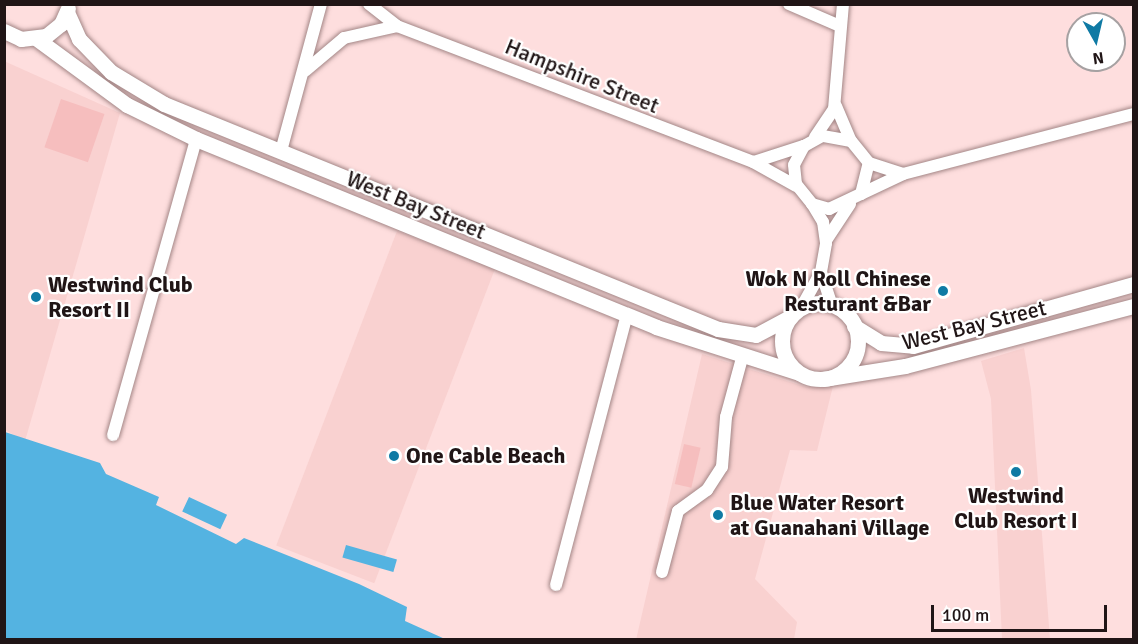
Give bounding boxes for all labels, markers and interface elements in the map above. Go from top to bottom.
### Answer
north arrow [1066,12,1126,72]
street label: Hampshire Street [501,33,663,119]
text: N [1091,47,1105,69]
street label: West Bay Street [343,165,489,245]
place label: Wok N Roll Chinese Resturant &Bar [745,265,931,316]
place label: Westwind Club Resort II [48,271,193,322]
marker: Wok N Roll Chinese Resturant &Bar [936,284,950,298]
marker: Westwind Club Resort II [29,290,43,304]
street label: West Bay Street [899,294,1049,356]
place label: One Cable Beach [406,443,565,469]
marker: One Cable Beach [387,449,401,463]
marker: Westwind Club Resort I [1009,465,1023,479]
place label: Westwind Club Resort I [954,482,1078,534]
place label: Blue Water Resort at Guanahani Village [730,489,929,540]
marker: Blue Water Resort at Guanahani Village [711,508,725,522]
scale bar [934,593,1110,631]
text: 100 m [942,604,989,626]

